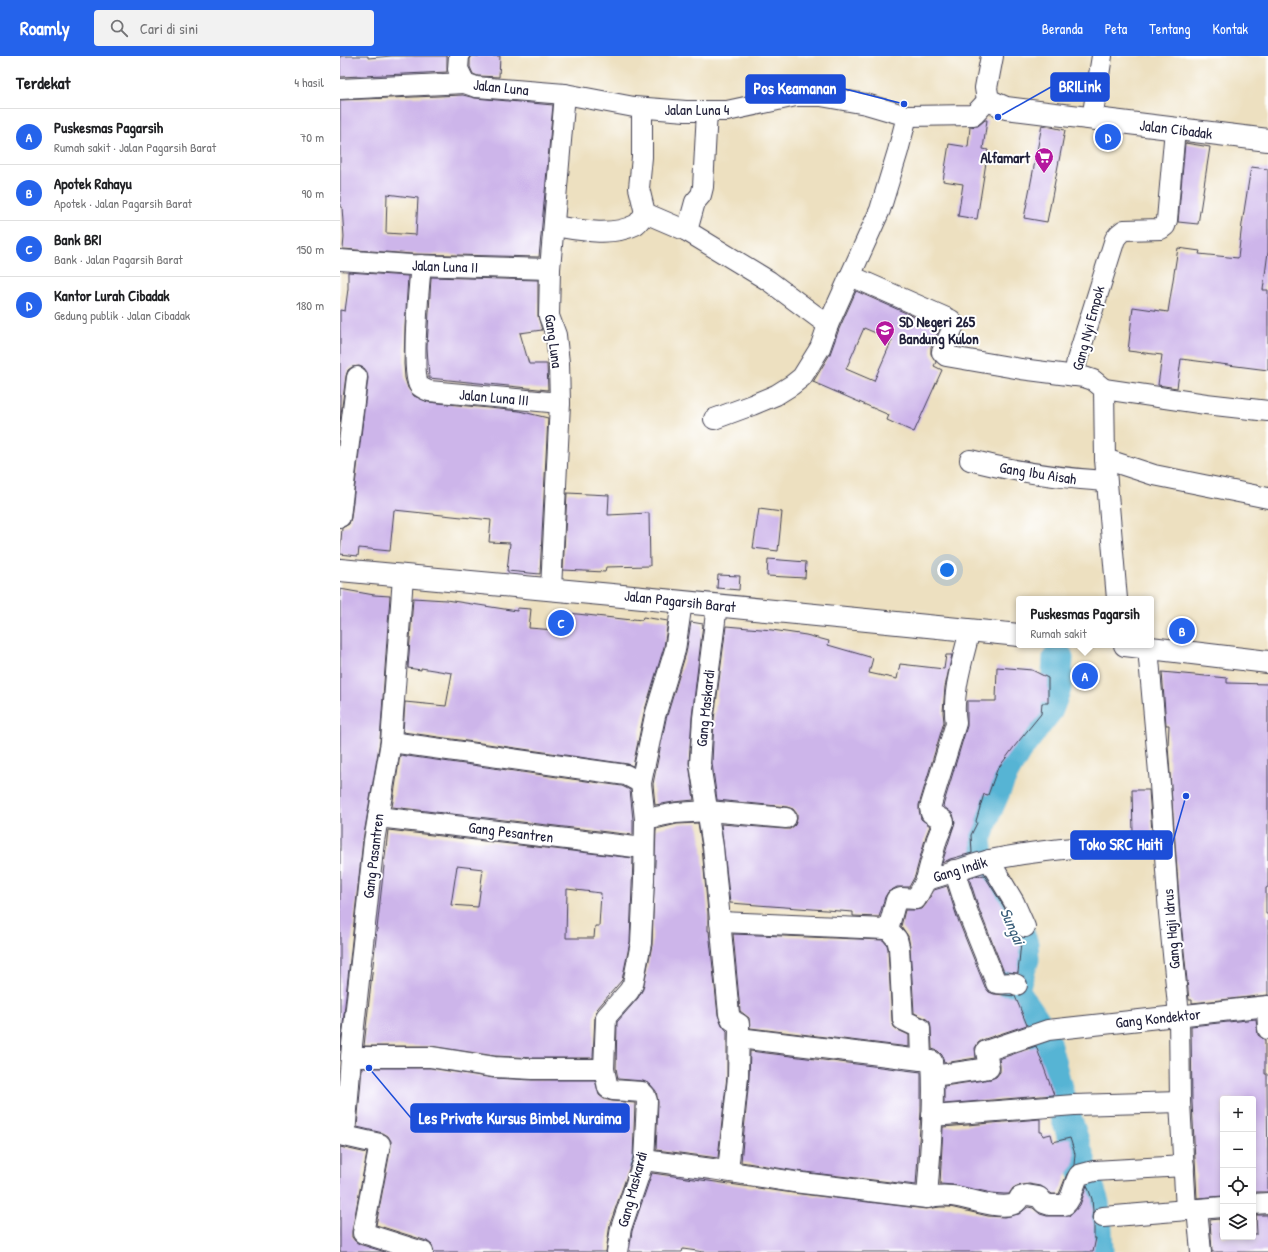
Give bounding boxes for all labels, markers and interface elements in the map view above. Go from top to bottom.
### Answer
search box [94,10,374,46]
text: Roamly [20,15,70,41]
icon: search [108,17,130,39]
text: Cari di sini [140,18,198,39]
text: Beranda [1042,19,1083,38]
text: Peta [1105,19,1127,38]
text: Tentang [1149,19,1191,38]
text: Kontak [1213,19,1248,38]
text: Terdekat [16,71,70,94]
text: 4 hasil [294,73,324,91]
callout: BRILink [1051,73,1109,101]
street label: Jalan Luna [472,74,530,100]
callout: Pos Keamanan [746,75,845,103]
text: BRILink [1059,75,1102,97]
text: Pos Keamanan [754,77,836,99]
street label: Jalan Luna 4 [665,99,730,120]
street label: Jalan Cibadak [1138,114,1214,144]
text: Puskesmas Pagarsih [54,117,163,138]
pin: D [1095,122,1121,152]
text: A [26,128,32,146]
text: 70 m [300,128,324,146]
text: Rumah sakit · Jalan Pagarsih Barat [54,138,216,156]
supermarket icon: Alfamart [1033,146,1055,174]
place label: Alfamart [980,147,1031,168]
text: Apotek Rahayu [54,173,132,194]
text: B [26,184,32,202]
text: 90 m [302,184,324,202]
text: Apotek · Jalan Pagarsih Barat [54,194,192,212]
text: Bank BRI [54,229,102,250]
text: C [25,240,33,258]
text: 150 m [296,240,324,258]
text: Bank · Jalan Pagarsih Barat [54,250,183,268]
street label: Jalan Luna II [412,254,478,278]
street label: Gang Nyi Empok [1067,283,1109,373]
text: Kantor Lurah Cibadak [54,285,170,306]
text: D [26,296,32,314]
text: 180 m [296,296,324,314]
text: Gedung publik · Jalan Cibadak [54,306,190,324]
place label: SD Negeri 265 Bandung Kulon [899,311,979,350]
street label: Gang Luna [540,313,568,369]
school or university icon: SD Negeri 265 Bandung Kulon [874,319,896,347]
street label: Jalan Luna III [458,383,530,411]
street label: Gang Ibu Aisah [998,457,1078,489]
your location [937,560,957,580]
street label: Jalan Pagarsih Barat [623,585,738,617]
popup [1016,596,1154,648]
text: Puskesmas Pagarsih [1030,603,1140,624]
pin: C [548,608,574,638]
pin: B [1169,616,1195,646]
text: Rumah sakit [1030,624,1087,642]
pin: A [1072,661,1098,691]
street label: Gang Maskardi [690,668,720,748]
street label: Gang Pasantren [357,812,389,900]
street label: Gang Pesantren [467,816,555,848]
callout: Toko SRC Haiti [1071,831,1172,859]
text: Toko SRC Haiti [1078,833,1163,855]
street label: Gang Indik [930,851,990,887]
street label: Gang Haji Idrus [1157,888,1185,970]
water label: Sungai [995,904,1031,949]
street label: Gang Kondektor [1114,1003,1202,1033]
map controls [1220,1096,1256,1240]
button: + [1220,1096,1256,1132]
callout: Les Private Kursus Bimbel Nuraima [411,1104,629,1132]
text: Les Private Kursus Bimbel Nuraima [419,1107,622,1129]
button: − [1220,1132,1256,1168]
street label: Gang Maskardi [612,1149,652,1229]
button: locate [1220,1168,1256,1204]
button: layers [1220,1204,1256,1240]

